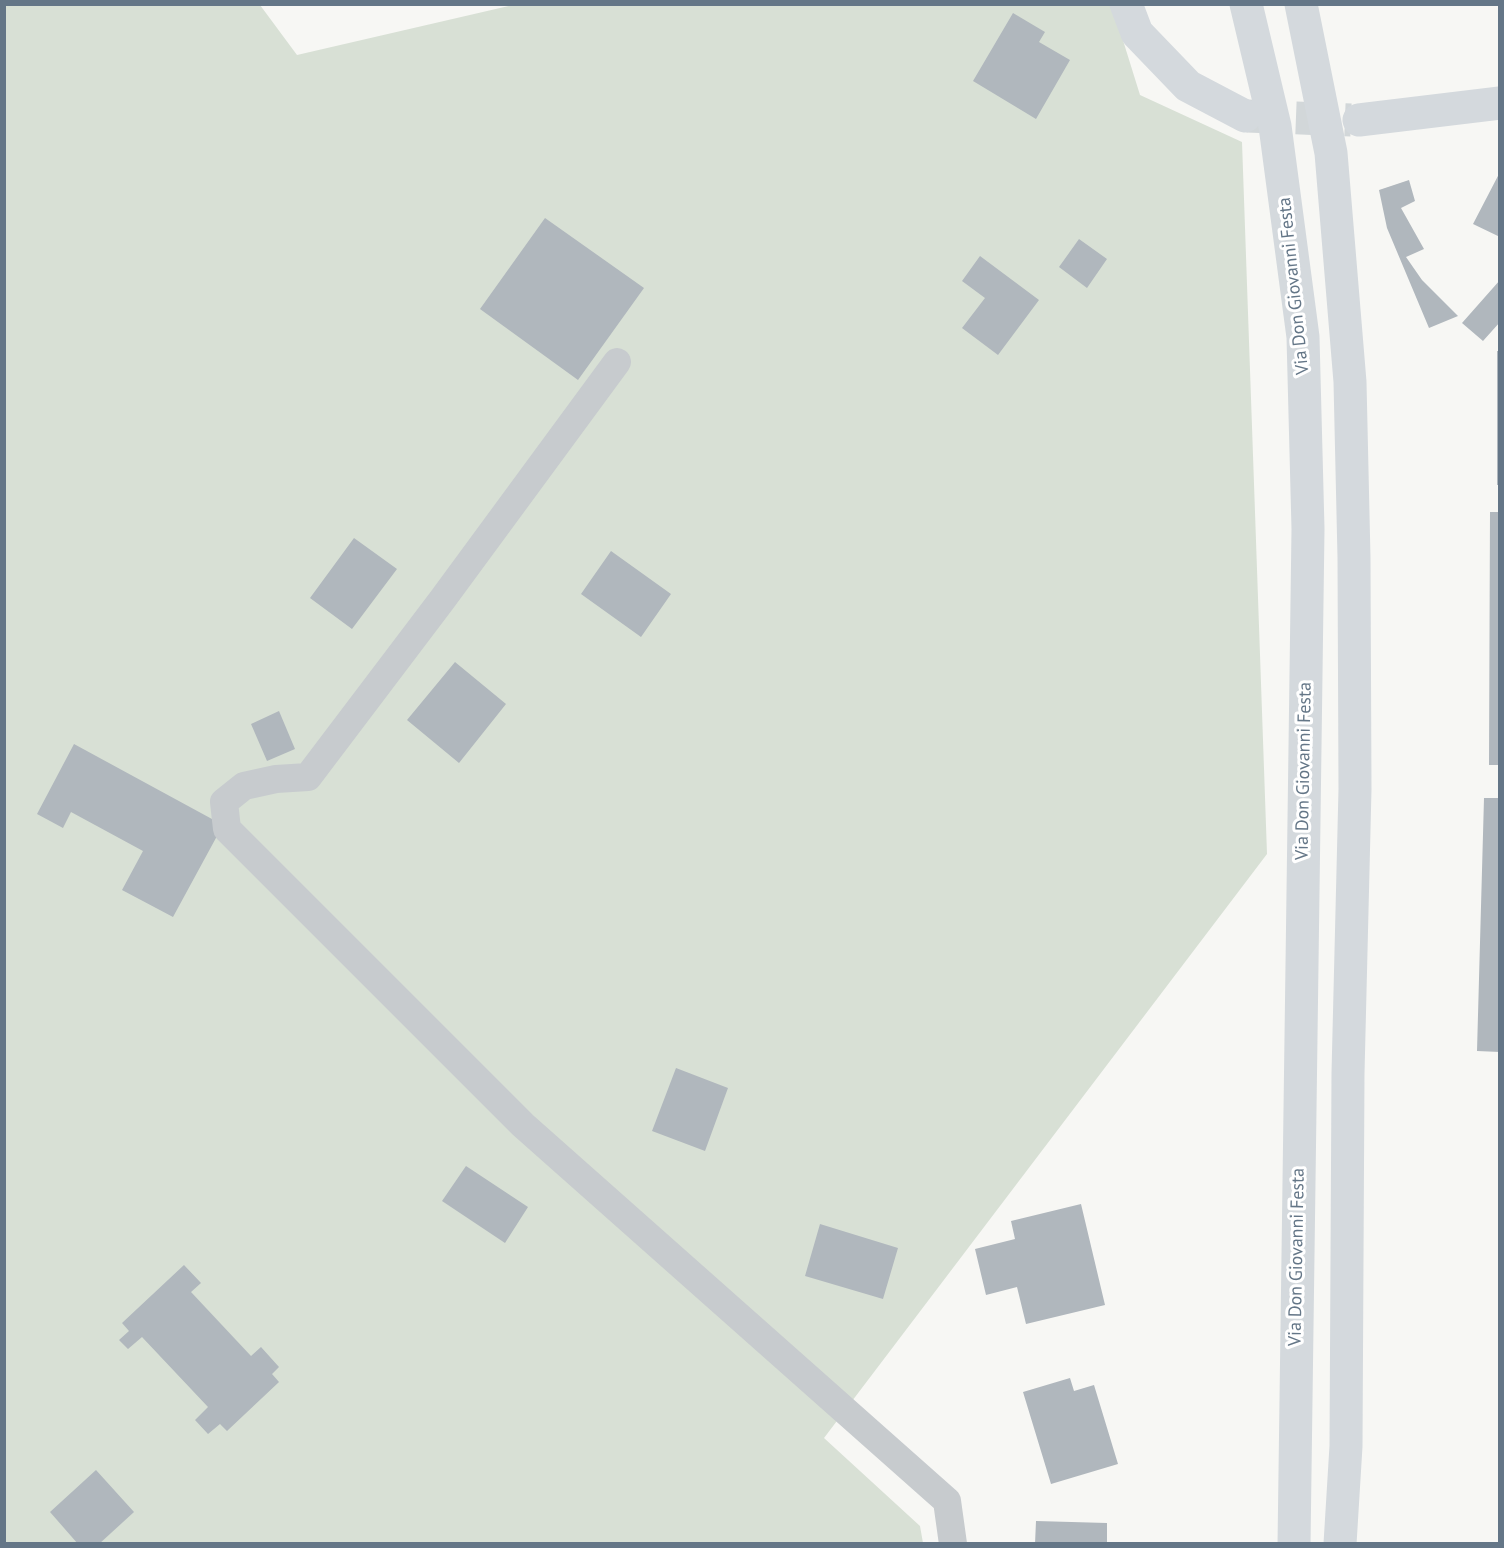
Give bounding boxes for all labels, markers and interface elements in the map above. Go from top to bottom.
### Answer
street label: Via Don Giovanni Festa [1274,196,1314,376]
street label: Via Don Giovanni Festa [1292,682,1316,860]
street label: Via Don Giovanni Festa [1285,1168,1309,1346]

